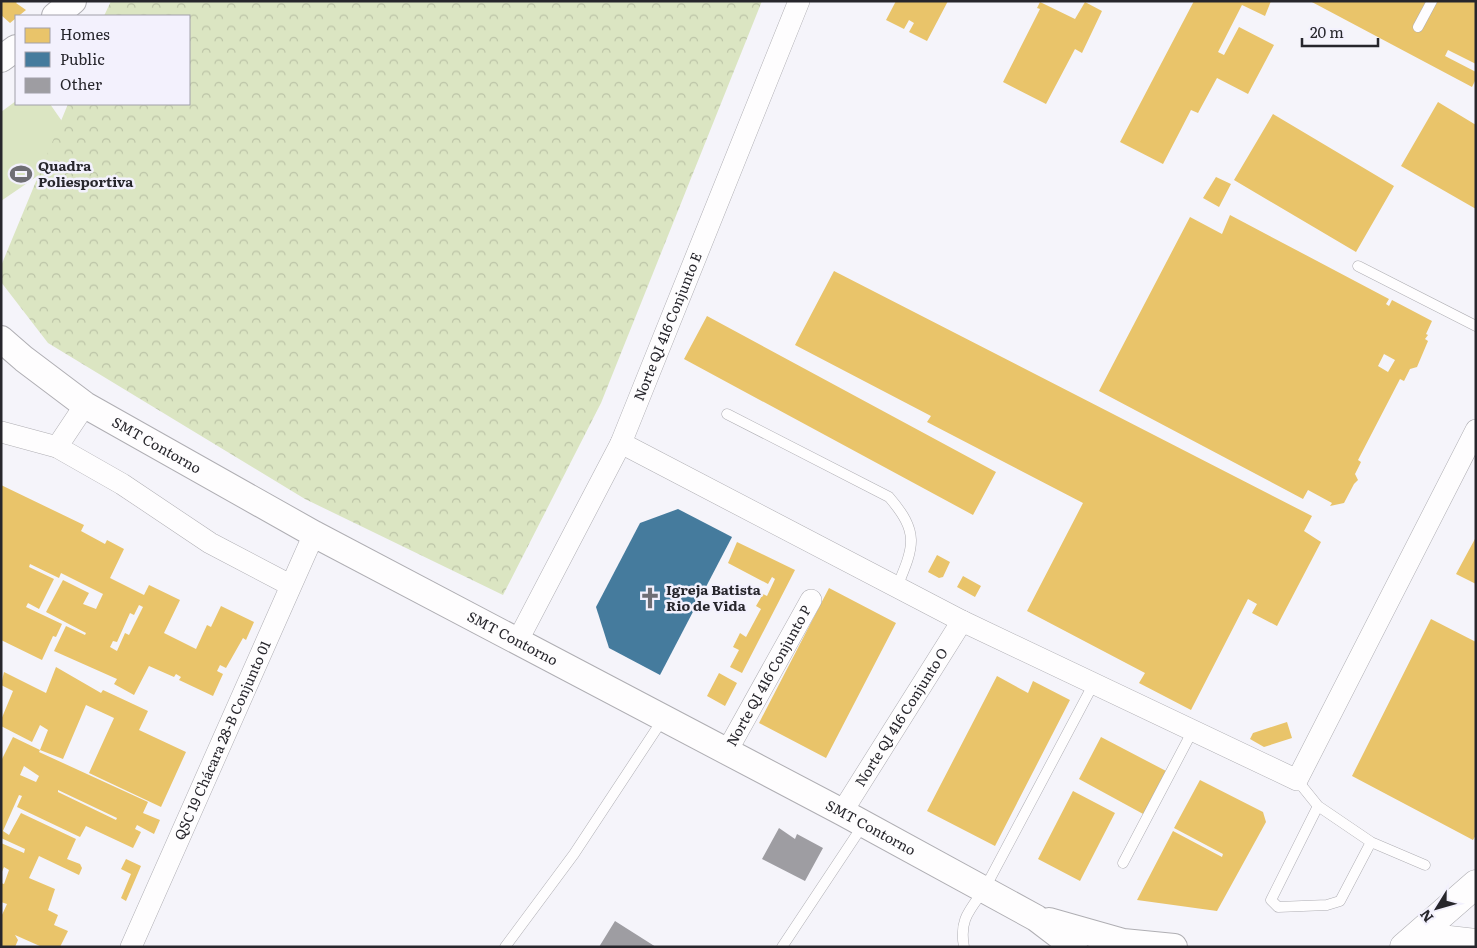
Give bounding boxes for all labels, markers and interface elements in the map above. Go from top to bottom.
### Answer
legend [15,15,190,105]
scale bar [1302,15,1378,47]
text: 20 m [1310,20,1344,43]
text: Homes [60,22,110,45]
text: Public [60,47,105,70]
text: Other [60,72,102,95]
place label: Quadra Poliesportiva [38,155,134,191]
sports icon: Quadra Poliesportiva [8,161,34,187]
street label: Norte QI 416 Conjunto E [628,249,706,404]
street label: SMT Contorno [109,411,205,478]
place label: Igreja Batista Rio de Vida [666,579,762,615]
church icon: Igreja Batista Rio de Vida [637,585,663,611]
street label: Norte QI 416 Conjunto P [721,601,815,749]
street label: SMT Contorno [464,606,562,670]
street label: QSC 19 Chácara 28-B Conjunto 01 [169,637,275,843]
street label: Norte QI 416 Conjunto O [850,643,952,790]
street label: SMT Contorno [823,794,920,859]
north arrow [1412,883,1462,933]
text: N [1414,906,1437,927]

